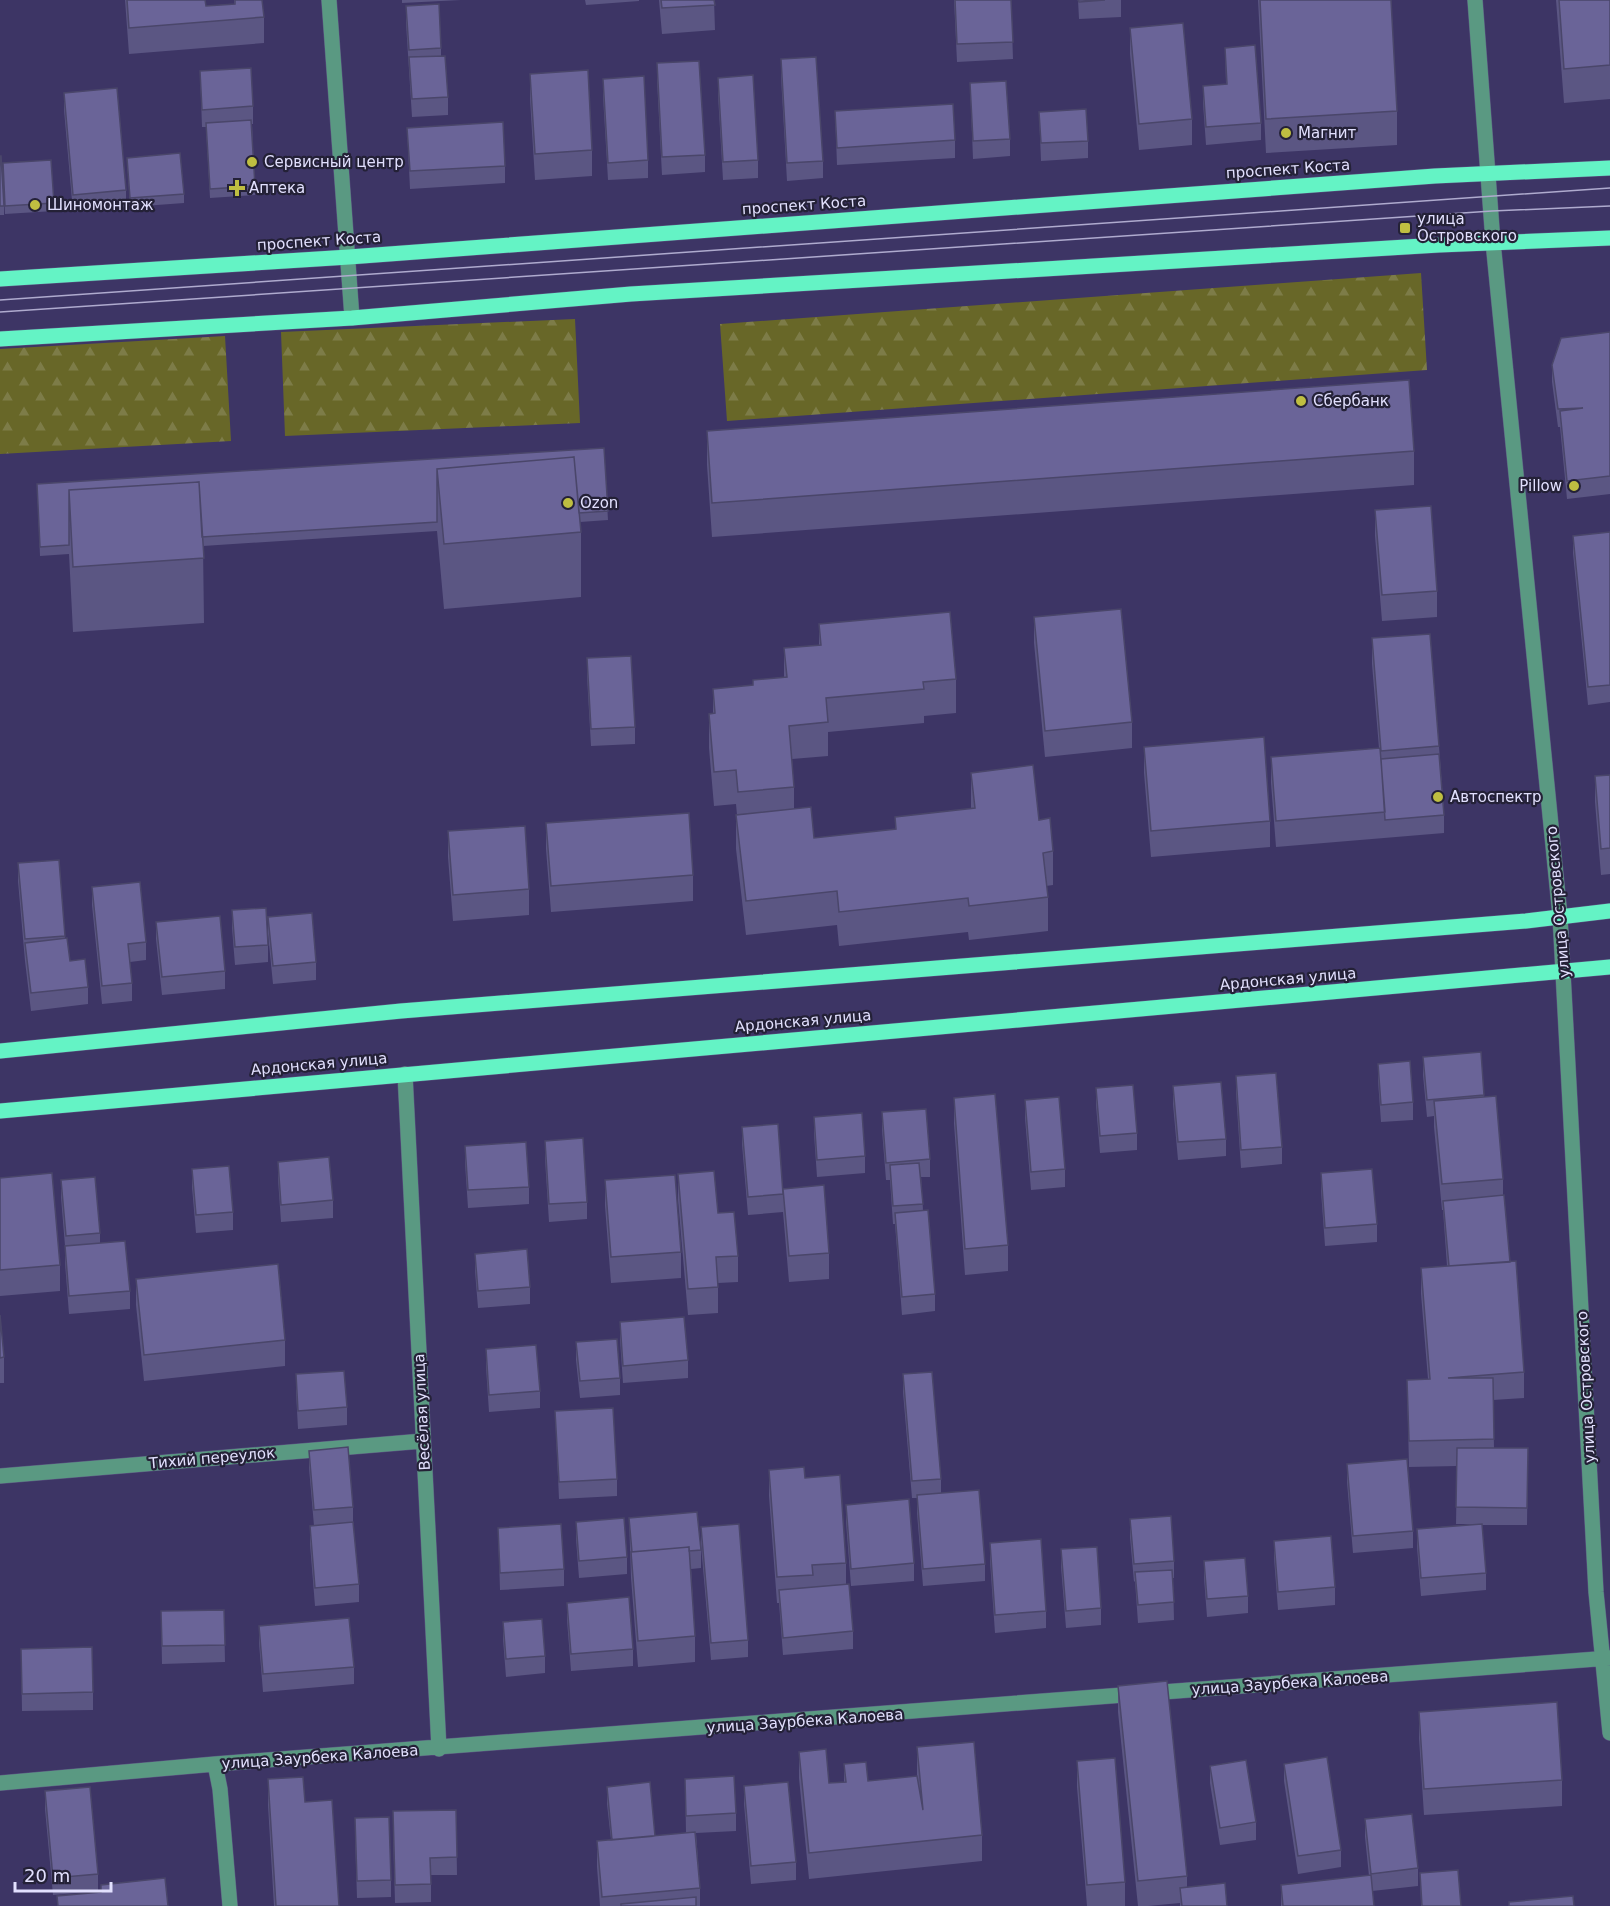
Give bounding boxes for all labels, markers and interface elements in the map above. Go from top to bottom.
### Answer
place label: Магнит [1298,124,1357,142]
marker: Магнит [1279,126,1293,140]
place label: Сервисный центр [264,153,404,171]
marker: Сервисный центр [245,155,259,169]
street label: проспект Коста [1225,156,1351,182]
place label: Аптека [249,179,305,197]
marker: Аптека [230,181,244,195]
street label: проспект Коста [741,192,867,218]
place label: Шиномонтаж [47,196,154,214]
marker: Шиномонтаж [28,198,42,212]
place label: улица Островского [1417,210,1517,245]
marker: улица Островского [1398,221,1412,235]
street label: проспект Коста [256,228,382,254]
place label: Сбербанк [1313,392,1389,410]
marker: Сбербанк [1294,394,1308,408]
place label: Pillow [1519,477,1562,495]
marker: Pillow [1567,479,1581,493]
place label: Ozon [580,494,618,512]
marker: Ozon [561,496,575,510]
place label: Автоспектр [1450,788,1542,806]
marker: Автоспектр [1431,790,1445,804]
street label: улица Островского [1542,825,1574,979]
street label: Ардонская улица [1219,964,1357,994]
street label: Ардонская улица [734,1006,872,1036]
street label: Ардонская улица [250,1049,388,1079]
street label: улица Островского [1573,1311,1599,1463]
street label: Весёлая улица [410,1353,434,1471]
street label: Тихий переулок [147,1444,276,1473]
street label: улица Заурбека Калоева [1191,1667,1389,1699]
street label: улица Заурбека Калоева [706,1705,904,1737]
street label: улица Заурбека Калоева [221,1741,419,1773]
scale bar [15,1855,111,1893]
text: 20 m [24,1865,70,1886]

